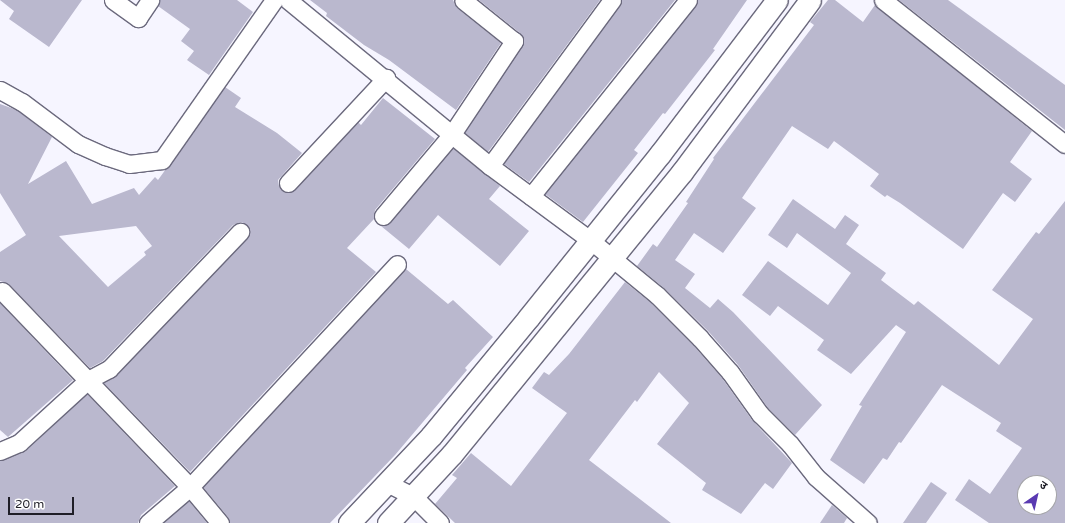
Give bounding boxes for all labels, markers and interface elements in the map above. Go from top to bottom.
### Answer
north arrow [1017,475,1057,515]
text: उ [1037,478,1050,493]
scale bar [10,489,76,515]
text: 20 m [15,497,44,511]

